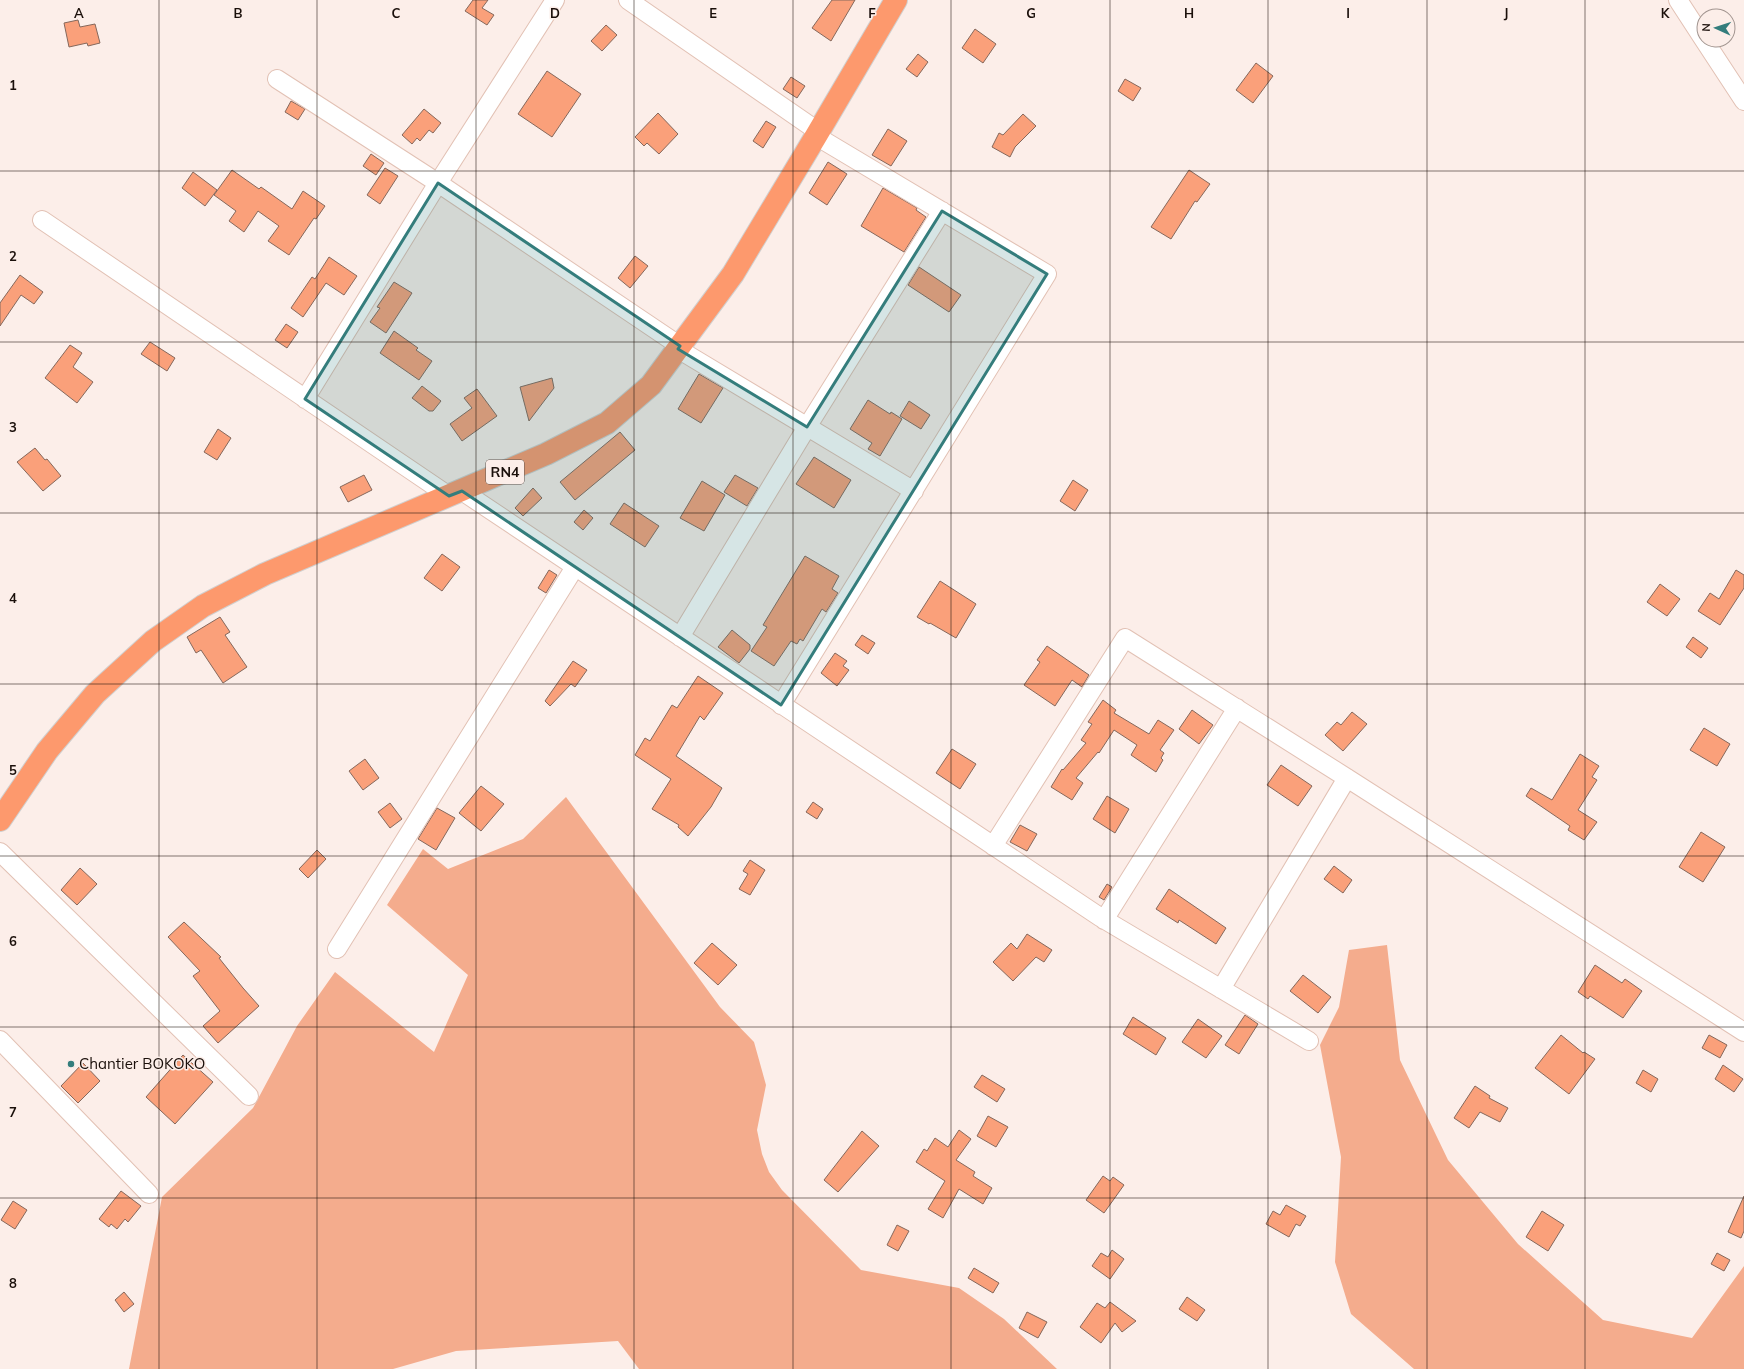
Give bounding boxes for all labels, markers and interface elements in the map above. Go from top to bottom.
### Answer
text: A [74,5,84,21]
text: B [234,5,243,21]
text: C [392,5,401,21]
text: D [550,5,560,21]
text: E [709,5,717,21]
text: F [868,5,876,21]
text: G [1026,5,1036,21]
text: H [1184,5,1194,21]
text: I [1346,5,1350,21]
text: J [1504,5,1508,21]
text: K [1661,5,1671,21]
north arrow [1696,8,1736,48]
text: N [1699,23,1713,32]
text: 1 [9,77,17,93]
text: 2 [9,248,17,264]
text: 3 [9,419,17,435]
road number: RN4 [486,460,524,484]
text: 4 [9,590,17,606]
text: 5 [9,762,17,778]
text: 6 [9,933,17,949]
place label: Chantier BOKOKO [79,1054,205,1073]
marker: Chantier BOKOKO [66,1059,76,1069]
text: 7 [9,1104,17,1120]
text: 8 [9,1275,17,1291]

